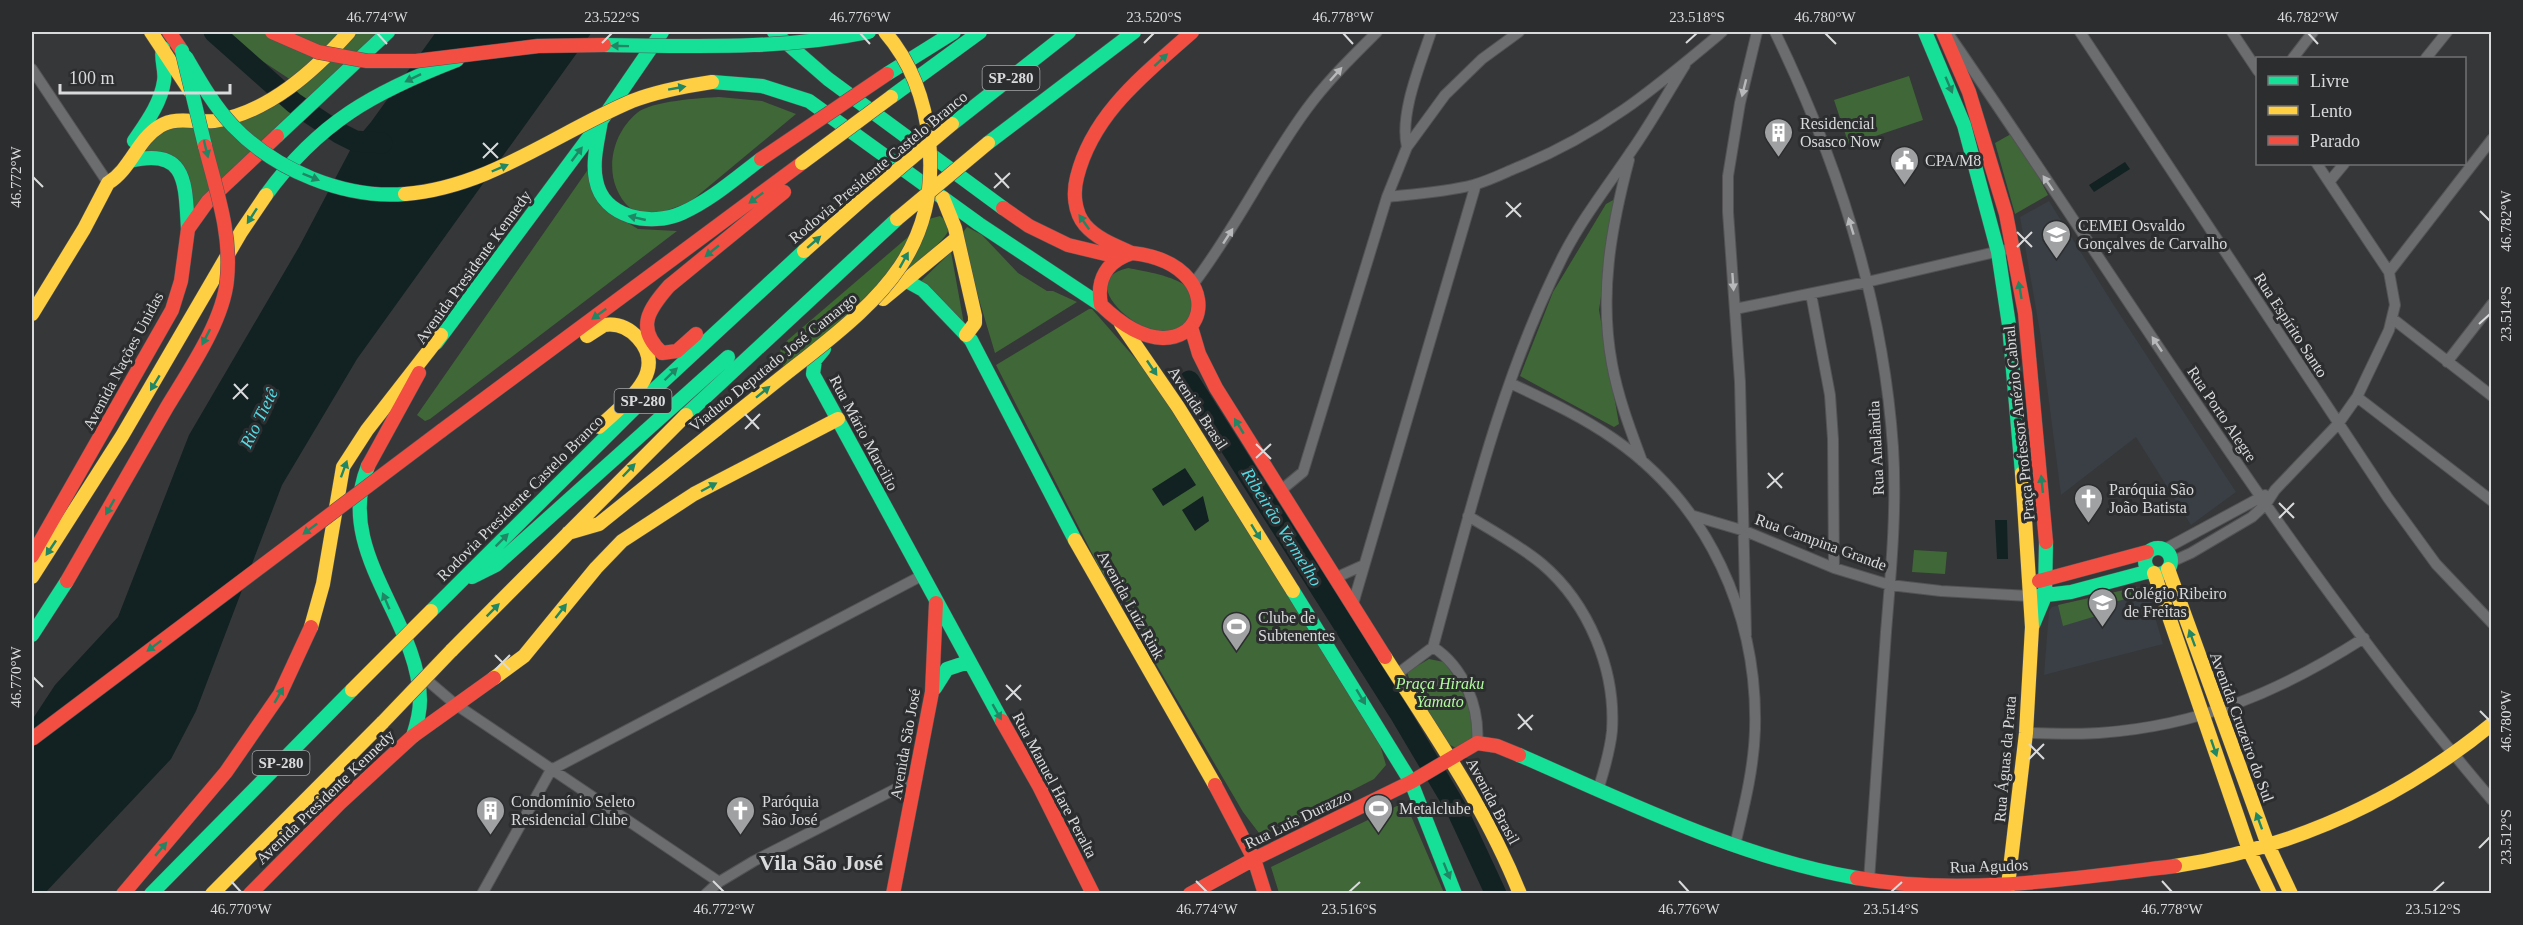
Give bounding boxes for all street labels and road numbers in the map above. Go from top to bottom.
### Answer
road number: SP-280 [982,66,1040,90]
street label: Rodovia Presidente Castelo Branco [786,88,970,246]
street label: Avenida Presidente Kennedy [412,187,535,348]
street label: Rua Espírito Santo [2250,270,2331,381]
street label: Avenida Nações Unidas [79,289,167,433]
street label: Viaduto Deputado José Camargo [686,289,861,436]
street label: Praça Professor Anézio Cabral [2000,324,2039,521]
street label: Avenida Brasil [1165,363,1231,453]
street label: Rua Porto Alegre [2183,363,2260,465]
street label: Rua Mário Marcilio [826,373,902,493]
road number: SP-280 [614,389,672,413]
street label: Rua Analândia [1865,400,1887,496]
street label: Rodovia Presidente Castelo Branco [434,412,606,584]
street label: Rua Campina Grande [1753,510,1889,575]
street label: Avenida Luiz Rink [1094,548,1168,662]
street label: Avenida Cruzeiro do Sul [2207,650,2277,805]
street label: Avenida São José [887,687,923,801]
street label: Rua Águas da Prata [1990,695,2020,823]
street label: Rua Manuel Hare Peralta [1009,709,1101,861]
street label: Avenida Presidente Kennedy [252,726,398,868]
road number: SP-280 [252,751,310,775]
street label: Avenida Brasil [1463,755,1523,848]
street label: Rua Luis Durazzo [1242,786,1354,852]
street label: Rua Agudos [1949,856,2029,877]

